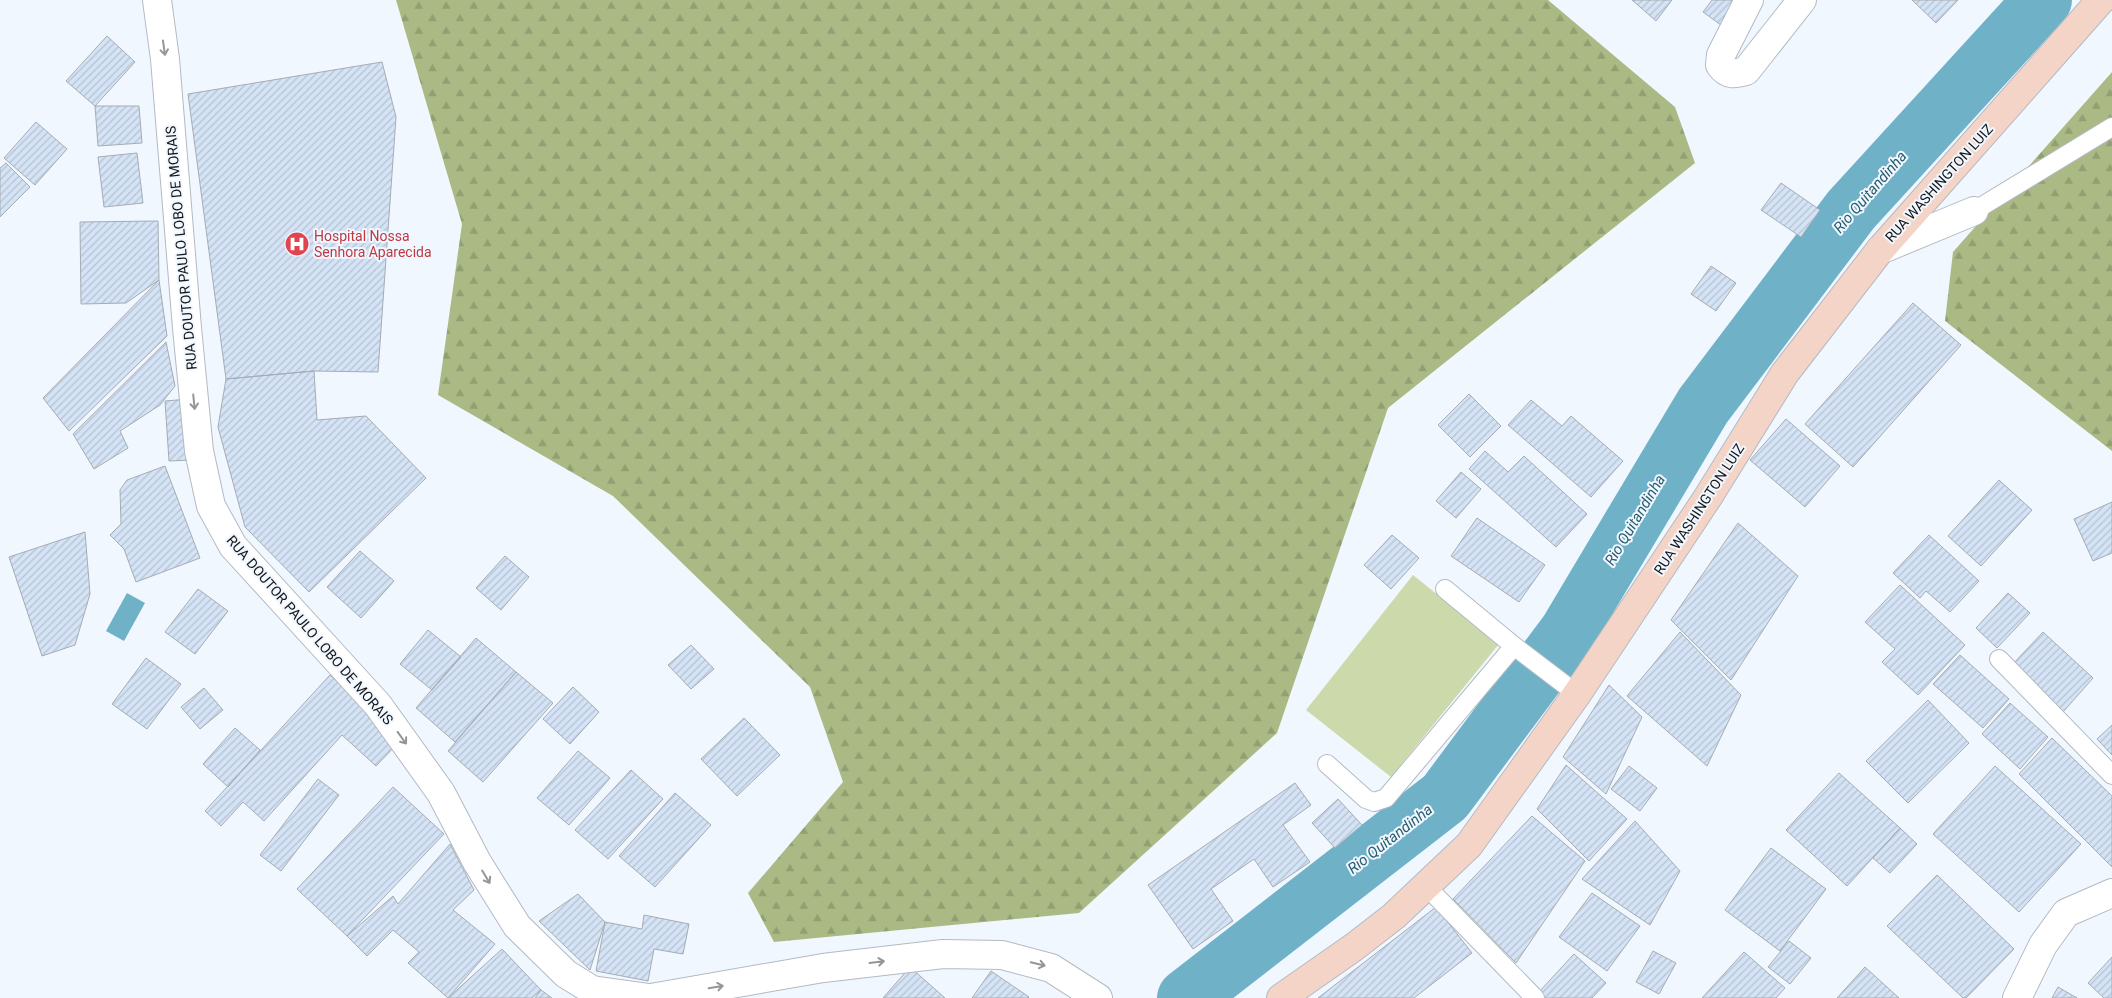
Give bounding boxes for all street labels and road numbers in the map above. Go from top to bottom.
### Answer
street label: RUA WASHINGTON LUIZ [1882,121,1996,245]
street label: RUA DOUTOR PAULO LOBO DE MORAIS [162,125,200,371]
street label: RUA WASHINGTON LUIZ [1651,441,1747,577]
street label: RUA DOUTOR PAULO LOBO DE MORAIS [224,532,396,728]

